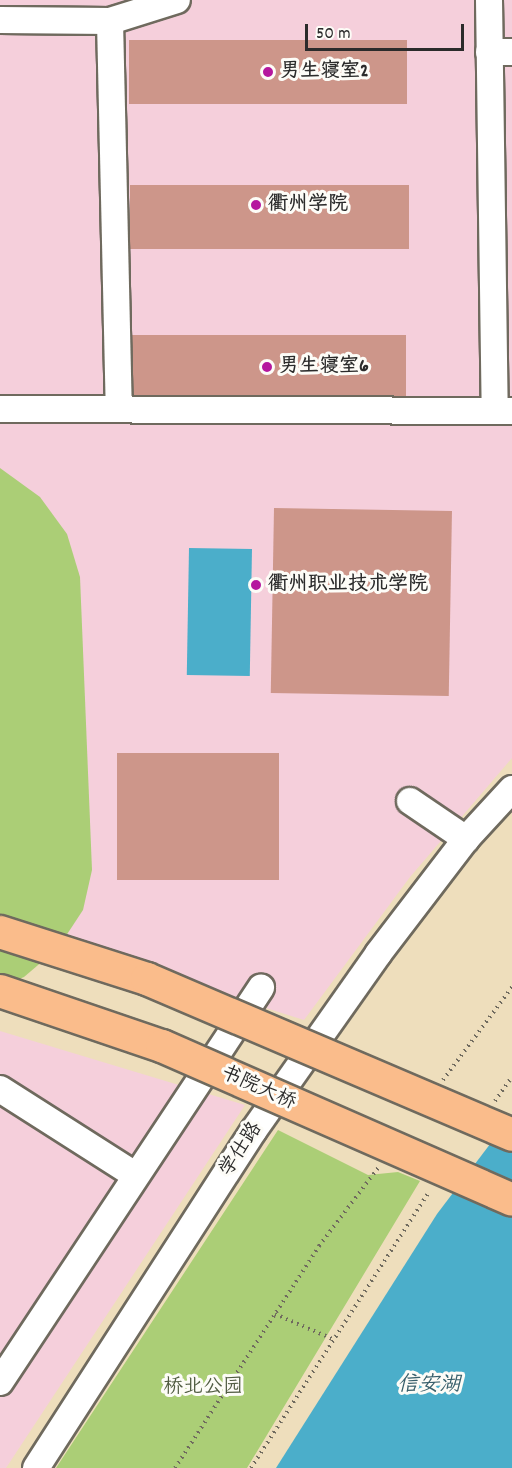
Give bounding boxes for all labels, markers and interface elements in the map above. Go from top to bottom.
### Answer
scale bar [308,12,467,50]
text: 50 m [316,22,351,47]
place label: 男生寝室2 [280,60,369,84]
marker: 男生寝室2 [261,65,275,79]
place label: 衢州学院 [268,193,348,217]
marker: 衢州学院 [249,198,263,212]
place label: 男生寝室6 [279,355,369,379]
marker: 男生寝室6 [260,360,274,374]
place label: 衢州职业技术学院 [268,573,428,597]
marker: 衢州职业技术学院 [249,578,263,592]
street label: 书院大桥 [217,1062,299,1116]
street label: 学仕路 [216,1118,268,1182]
water label: 信安湖 [398,1373,460,1399]
park label: 桥北公园 [163,1376,243,1400]

